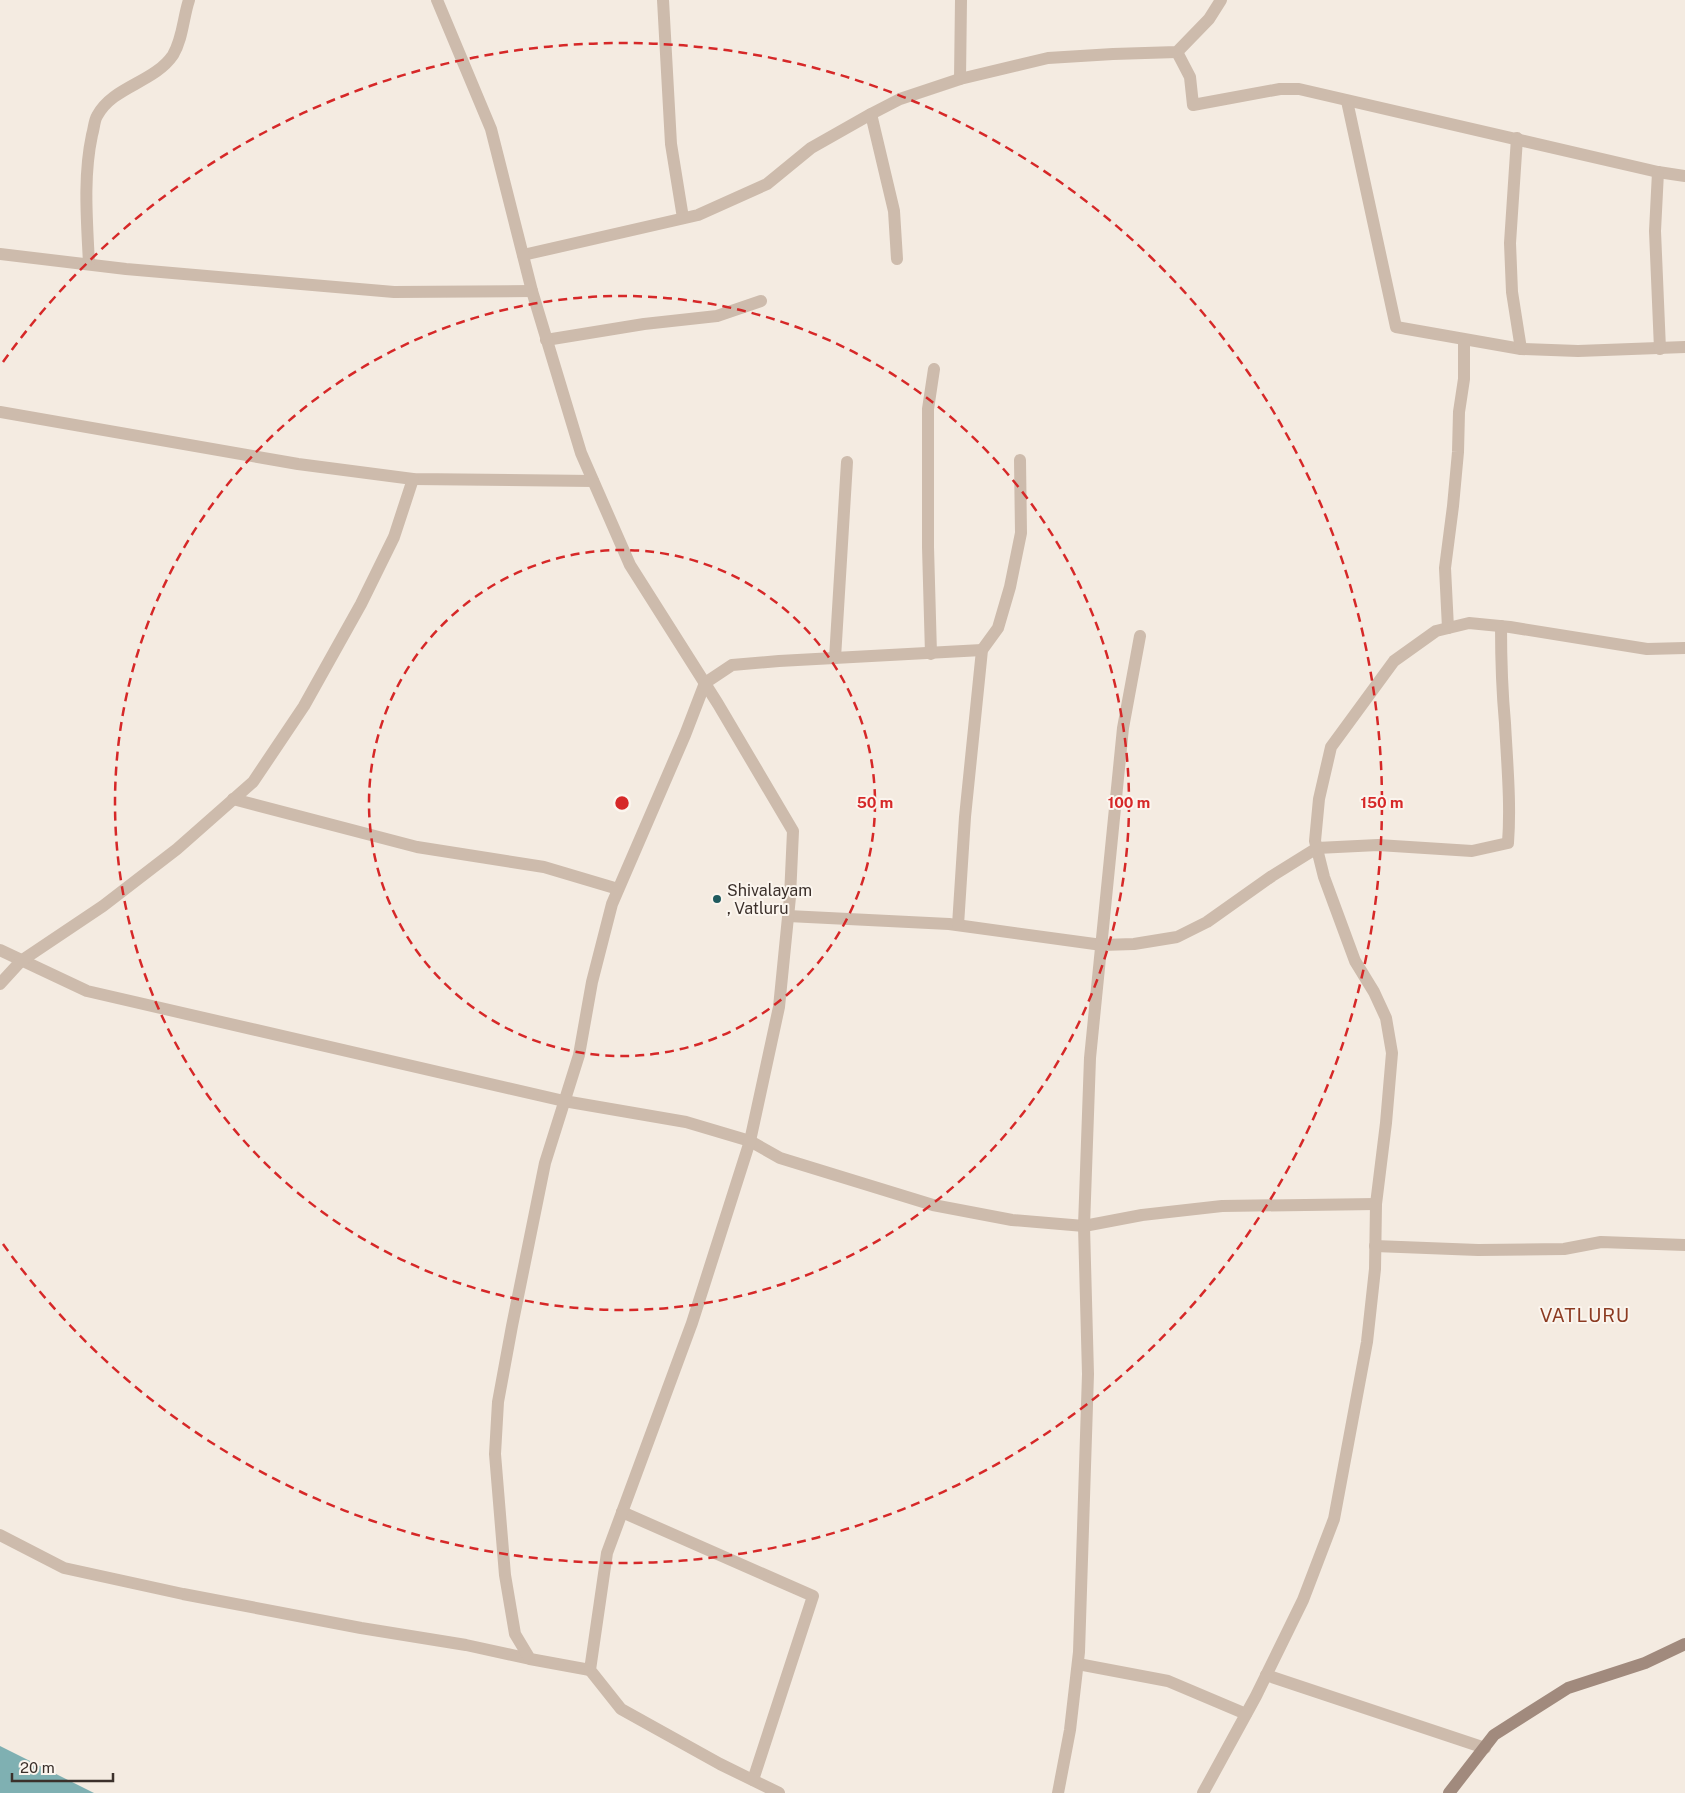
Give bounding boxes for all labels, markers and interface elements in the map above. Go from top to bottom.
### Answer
centre of rings [613,794,631,812]
text: 50 m [857,794,893,811]
text: 100 m [1108,794,1150,811]
text: 150 m [1360,794,1404,811]
place label: Shivalayam , Vatluru [727,881,812,918]
marker: Shivalayam , Vatluru [711,893,723,905]
district label: VATLURU [1540,1304,1630,1326]
scale bar [12,1750,114,1782]
text: 20 m [20,1759,55,1776]

